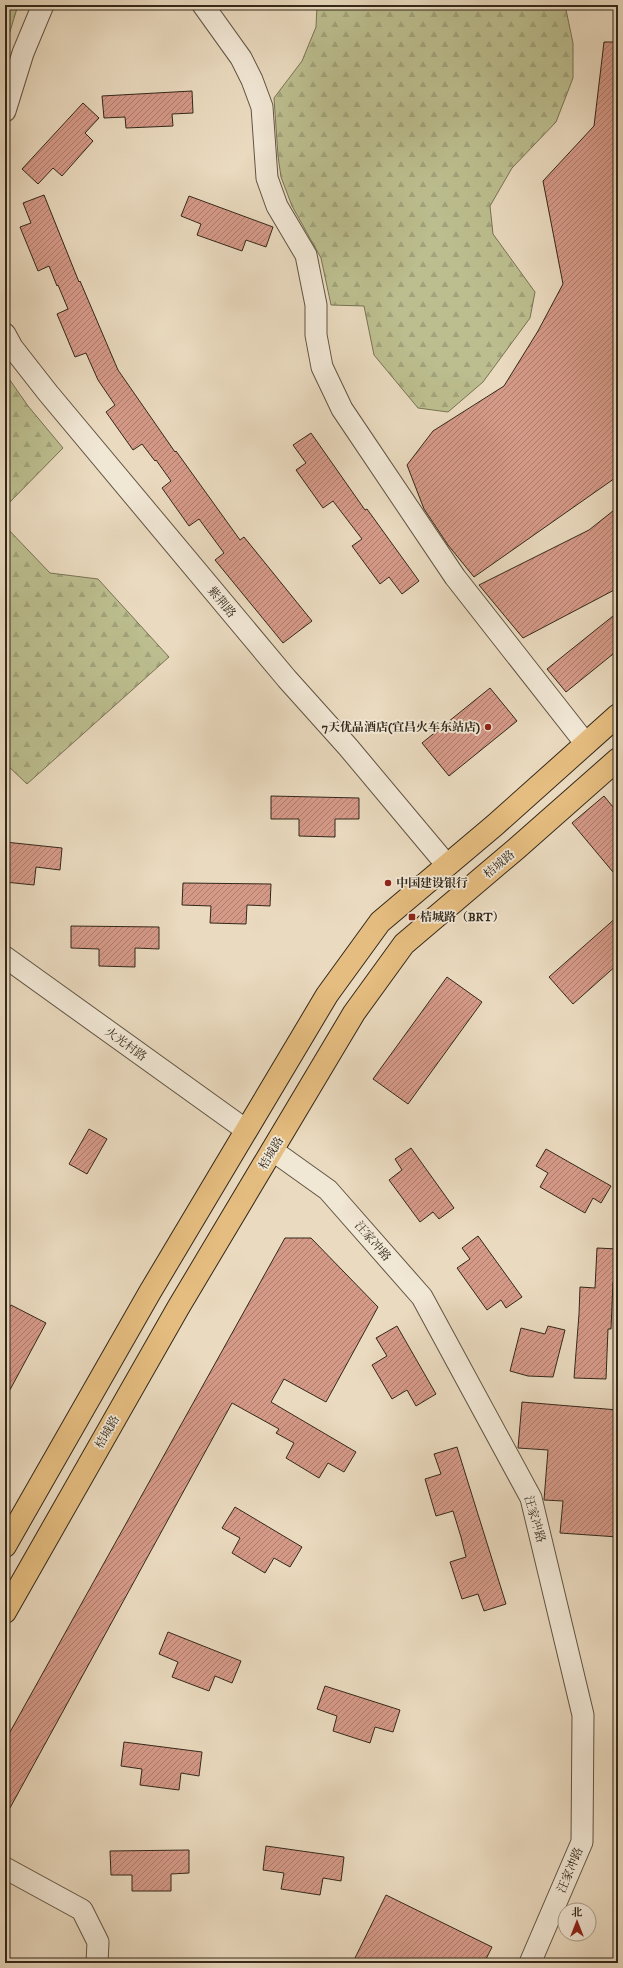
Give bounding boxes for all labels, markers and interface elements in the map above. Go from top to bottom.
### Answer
street label: 紫荆路 [204,584,239,621]
place label: 7天优品酒店(宜昌火车东站店) [322,720,480,735]
marker: 7天优品酒店(宜昌火车东站店) [483,722,493,732]
street label: 桔城路 [481,847,518,882]
place label: 中国建设银行 [396,876,468,891]
marker: 中国建设银行 [383,878,393,888]
place label: 桔城路（BRT） [420,910,505,925]
marker: 桔城路（BRT） [407,912,417,922]
street label: 火光村路 [102,1024,150,1065]
street label: 桔城路 [256,1134,287,1173]
street label: 汪家冲路 [351,1218,394,1264]
street label: 桔城路 [92,1413,123,1452]
street label: 汪家冲路 [521,1494,548,1544]
street label: 汪家冲路 [554,1845,587,1895]
north arrow [557,1902,597,1942]
text: 北 [572,1906,583,1920]

